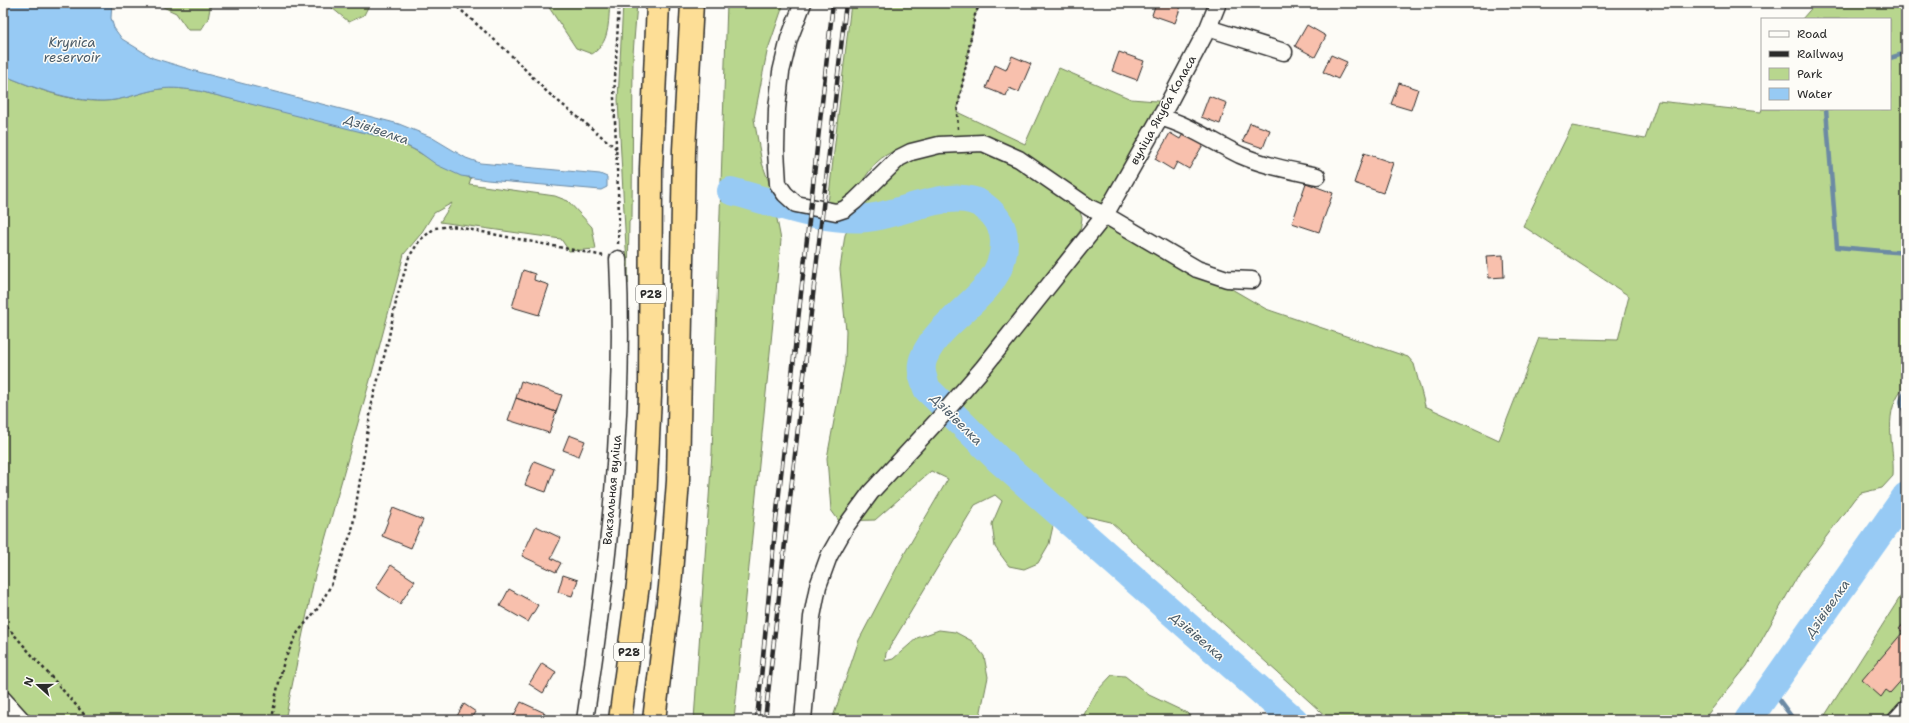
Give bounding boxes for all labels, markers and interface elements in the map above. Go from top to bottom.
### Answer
legend [1761,18,1891,110]
text: Road [1797,26,1828,42]
water label: Krynica reservoir [43,34,101,66]
text: Railway [1797,46,1844,62]
street label: вуліца Якуба Коласа [1126,52,1200,168]
text: Park [1797,66,1823,82]
text: Water [1797,86,1833,102]
water label: Дзівівелка [342,110,411,148]
road number: Р28 [636,285,666,303]
water label: Дзівівелка [926,389,986,449]
street label: Вакзальная вуліца [599,434,625,546]
water label: Дзівівелка [1801,576,1854,641]
water label: Дзівівелка [1166,607,1228,665]
road number: Р28 [614,643,644,661]
north arrow [18,665,58,705]
text: N [21,675,38,688]

